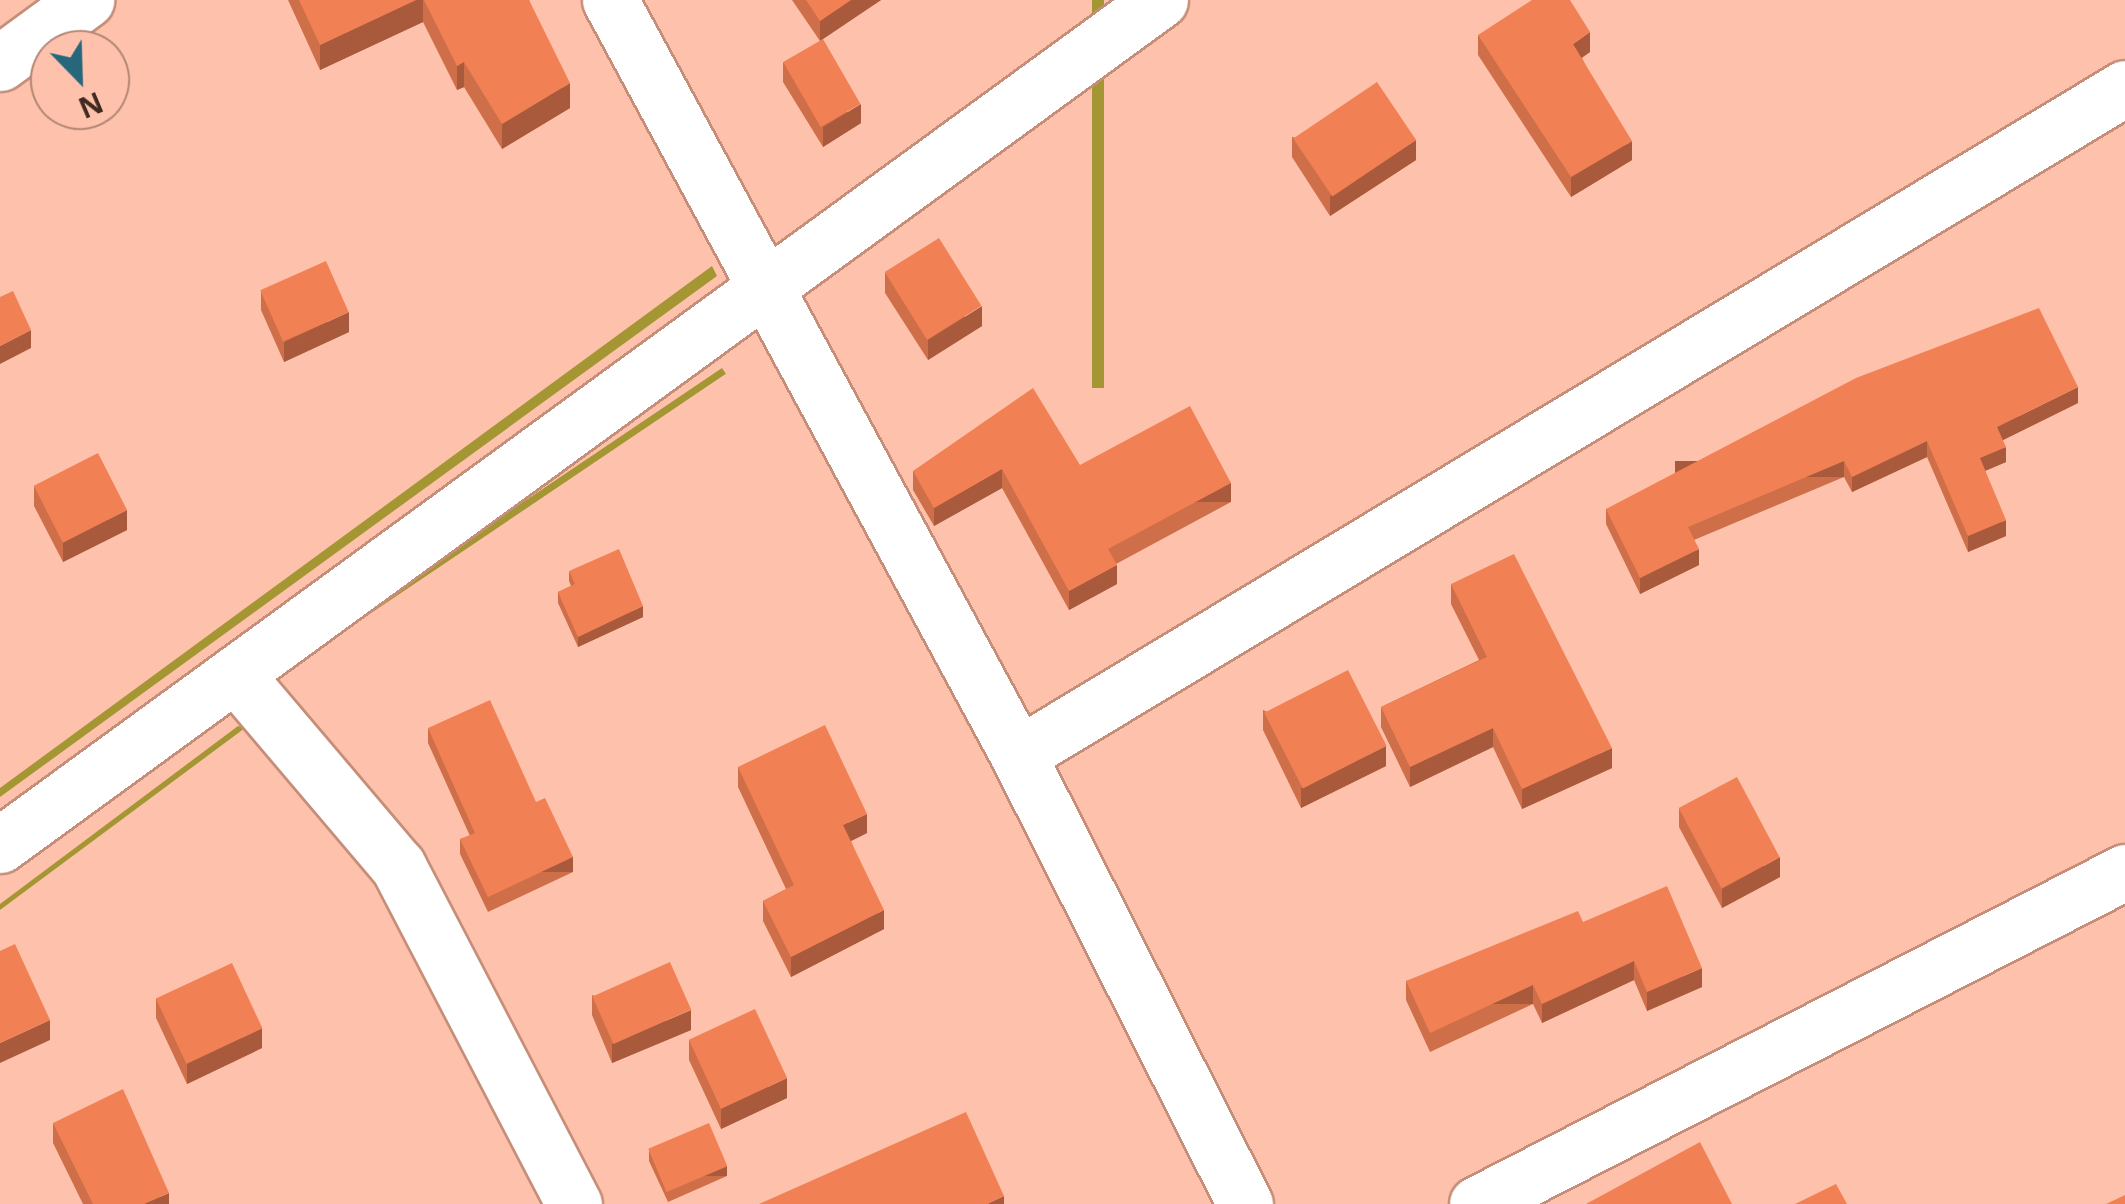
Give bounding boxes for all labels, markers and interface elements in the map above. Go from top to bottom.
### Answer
north arrow [30,30,130,130]
text: N [73,84,109,128]

